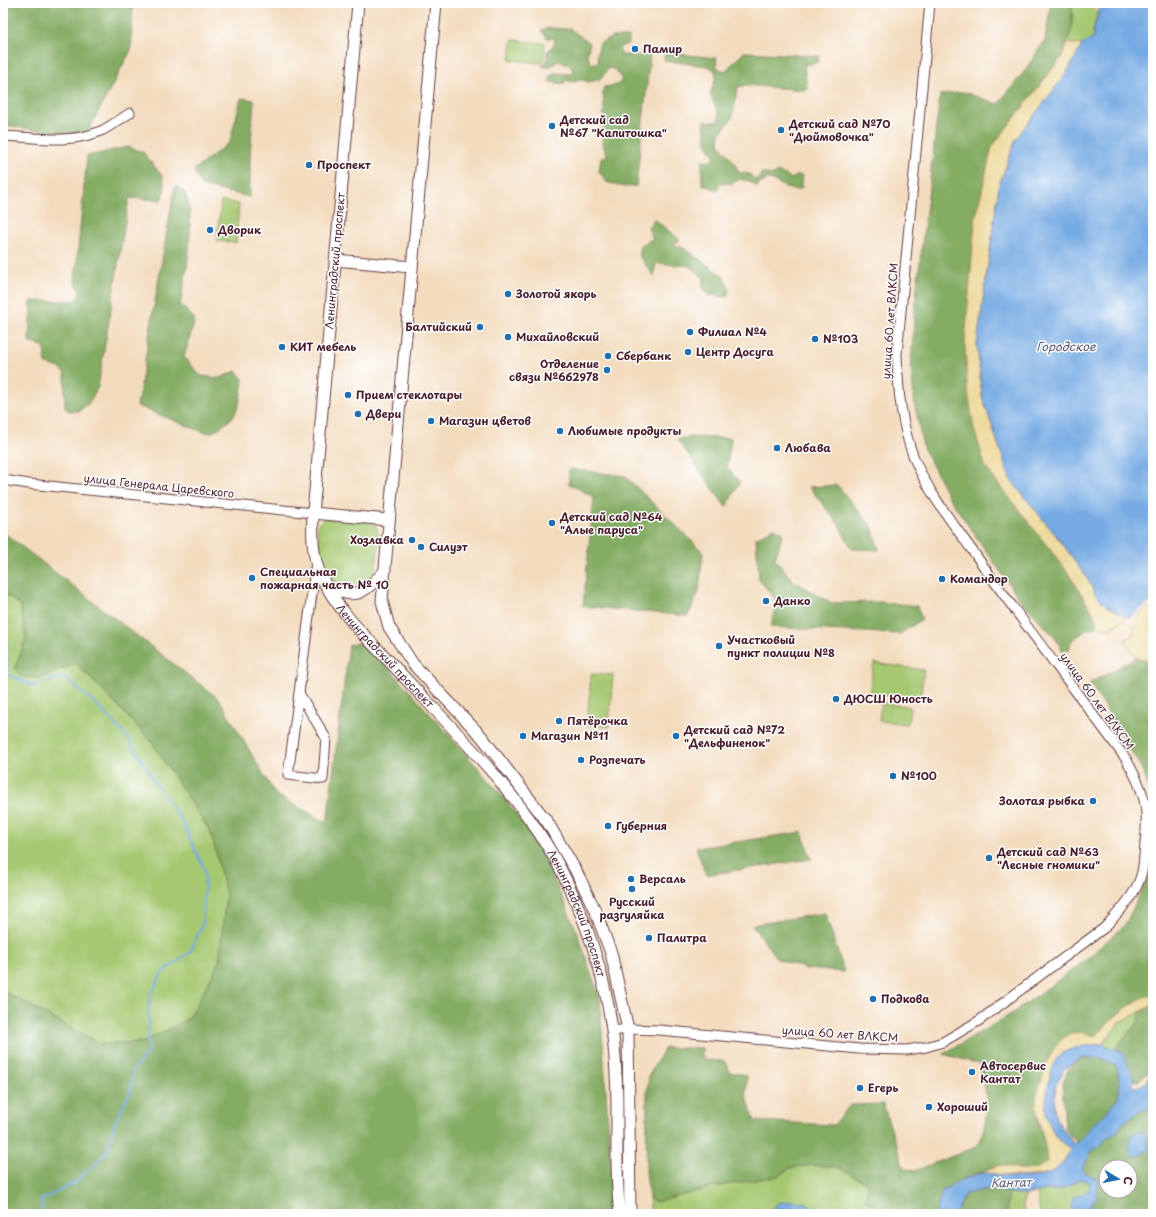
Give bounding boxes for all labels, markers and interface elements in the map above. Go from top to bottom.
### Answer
place label: Памир [643,40,682,57]
marker: Памир [630,44,640,54]
place label: Детский сад №67 "Капитошка" [559,111,667,141]
place label: Детский сад №70 "Дюймовочка" [788,115,890,145]
marker: Детский сад №67 "Капитошка" [547,121,557,131]
marker: Детский сад №70 "Дюймовочка" [776,125,786,135]
place label: Проспект [317,156,371,173]
marker: Проспект [304,160,314,170]
street label: Ленинградский проспект [320,192,349,330]
place label: Дворик [217,221,262,238]
marker: Дворик [205,225,215,235]
street label: улица 60 лет ВЛКСМ [877,262,902,380]
place label: Золотой якорь [515,285,597,302]
marker: Золотой якорь [503,289,513,299]
place label: Балтийский [405,318,472,335]
marker: Балтийский [475,322,485,332]
place label: Филиал №4 [698,323,767,340]
marker: Филиал №4 [685,327,695,337]
place label: Михайловский [516,328,599,345]
place label: №103 [823,330,859,347]
marker: Михайловский [503,332,513,342]
marker: №103 [810,334,820,344]
water label: Городское [1036,337,1096,355]
place label: КИТ мебель [290,338,356,355]
marker: КИТ мебель [277,342,287,352]
place label: Центр Досуга [696,343,774,360]
place label: Сбербанк [616,347,672,364]
marker: Центр Досуга [683,347,693,357]
marker: Сбербанк [603,351,613,361]
place label: Отделение связи №662978 [509,355,599,385]
marker: Отделение связи №662978 [602,365,612,375]
place label: Прием стеклотары [356,386,463,403]
marker: Прием стеклотары [343,390,353,400]
place label: Двери [365,405,401,422]
marker: Двери [353,409,363,419]
place label: Магазин цветов [439,412,531,429]
marker: Магазин цветов [426,416,436,426]
place label: Любимые продукты [568,422,681,439]
marker: Любимые продукты [555,426,565,436]
place label: Любава [785,439,831,456]
marker: Любава [772,443,782,453]
street label: улица Генерала Царевского [83,469,235,502]
place label: Детский сад №64 "Алые паруса" [559,508,663,538]
marker: Детский сад №64 "Алые паруса" [547,518,557,528]
place label: Хозлавка [350,531,405,548]
marker: Хозлавка [407,535,417,545]
place label: Силуэт [429,538,468,555]
marker: Силуэт [416,542,426,552]
place label: Специальная пожарная часть № 10 [260,563,389,593]
place label: Командор [950,570,1008,587]
marker: Специальная пожарная часть № 10 [247,573,257,583]
marker: Командор [937,574,947,584]
place label: Данко [773,592,811,609]
marker: Данко [761,596,771,606]
street label: Ленинградский проспект [332,600,438,712]
place label: Участковый пункт полиции №8 [727,631,835,661]
marker: Участковый пункт полиции №8 [714,641,724,651]
street label: улица 60 лет ВЛКСМ [1056,649,1139,753]
place label: ДЮСШ Юность [843,690,933,707]
marker: ДЮСШ Юность [831,694,841,704]
place label: Пятёрочка [567,712,629,729]
marker: Пятёрочка [554,716,564,726]
place label: Детский сад №72 "Дельфиненок" [683,721,785,751]
place label: Магазин №11 [531,727,609,744]
marker: Магазин №11 [518,731,528,741]
marker: Детский сад №72 "Дельфиненок" [671,731,681,741]
place label: Розпечать [589,751,646,768]
marker: Розпечать [576,755,586,765]
place label: №100 [901,767,937,784]
marker: №100 [888,771,898,781]
place label: Золотая рыбка [998,792,1086,809]
marker: Золотая рыбка [1088,796,1098,806]
place label: Губерния [616,817,667,834]
marker: Губерния [603,821,613,831]
place label: Детский сад №63 "Лесные гномики" [996,843,1100,873]
street label: Ленинградский проспект [543,846,610,979]
marker: Детский сад №63 "Лесные гномики" [984,853,994,863]
place label: Версаль [639,870,686,887]
marker: Версаль [626,874,636,884]
marker: Русский разгуляйка [627,884,637,894]
place label: Русский разгуляйка [599,893,665,923]
place label: Палитра [657,929,707,946]
marker: Палитра [644,933,654,943]
place label: Подкова [881,990,930,1007]
marker: Подкова [868,994,878,1004]
street label: улица 60 лет ВЛКСМ [781,1021,899,1046]
place label: Автосервис Кантат [980,1057,1046,1087]
marker: Автосервис Кантат [967,1067,977,1077]
place label: Егерь [868,1079,899,1096]
marker: Егерь [855,1083,865,1093]
place label: Хороший [937,1098,988,1115]
marker: Хороший [924,1102,934,1112]
north arrow [1098,1159,1138,1199]
water label: Кантат [990,1173,1034,1191]
text: С [1119,1175,1137,1186]

